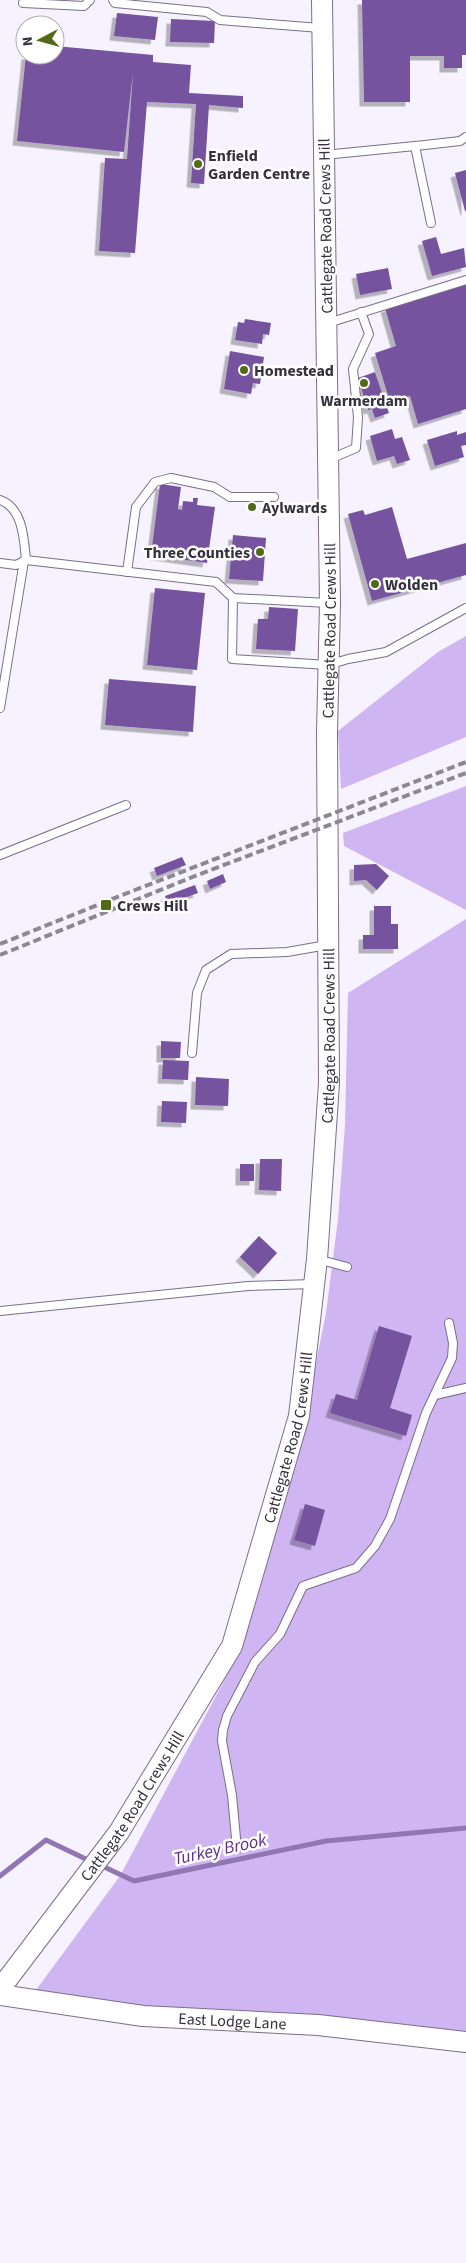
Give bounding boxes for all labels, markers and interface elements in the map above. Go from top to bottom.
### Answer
north arrow [15,15,65,65]
text: N [18,36,38,47]
street label: Cattlegate Road Crews Hill [313,138,339,314]
place label: Enfield Garden Centre [208,145,310,185]
marker: Enfield Garden Centre [192,158,204,170]
place label: Homestead [254,360,334,382]
marker: Homestead [238,364,250,376]
marker: Warmerdam [358,377,370,389]
place label: Warmerdam [320,390,408,412]
place label: Aylwards [261,497,327,519]
marker: Aylwards [246,501,258,513]
place label: Three Counties [144,542,250,564]
street label: Cattlegate Road Crews Hill [317,543,342,719]
marker: Three Counties [254,546,266,558]
place label: Wolden [385,574,438,596]
marker: Wolden [369,578,381,590]
place label: Crews Hill [117,895,188,917]
marker: Crews Hill [99,898,113,912]
street label: Cattlegate Road Crews Hill [316,948,341,1124]
street label: Cattlegate Road Crews Hill [258,1351,318,1526]
street label: Cattlegate Road Crews Hill [76,1727,190,1886]
water label: Turkey Brook [171,1827,269,1872]
street label: East Lodge Lane [178,2008,287,2035]

